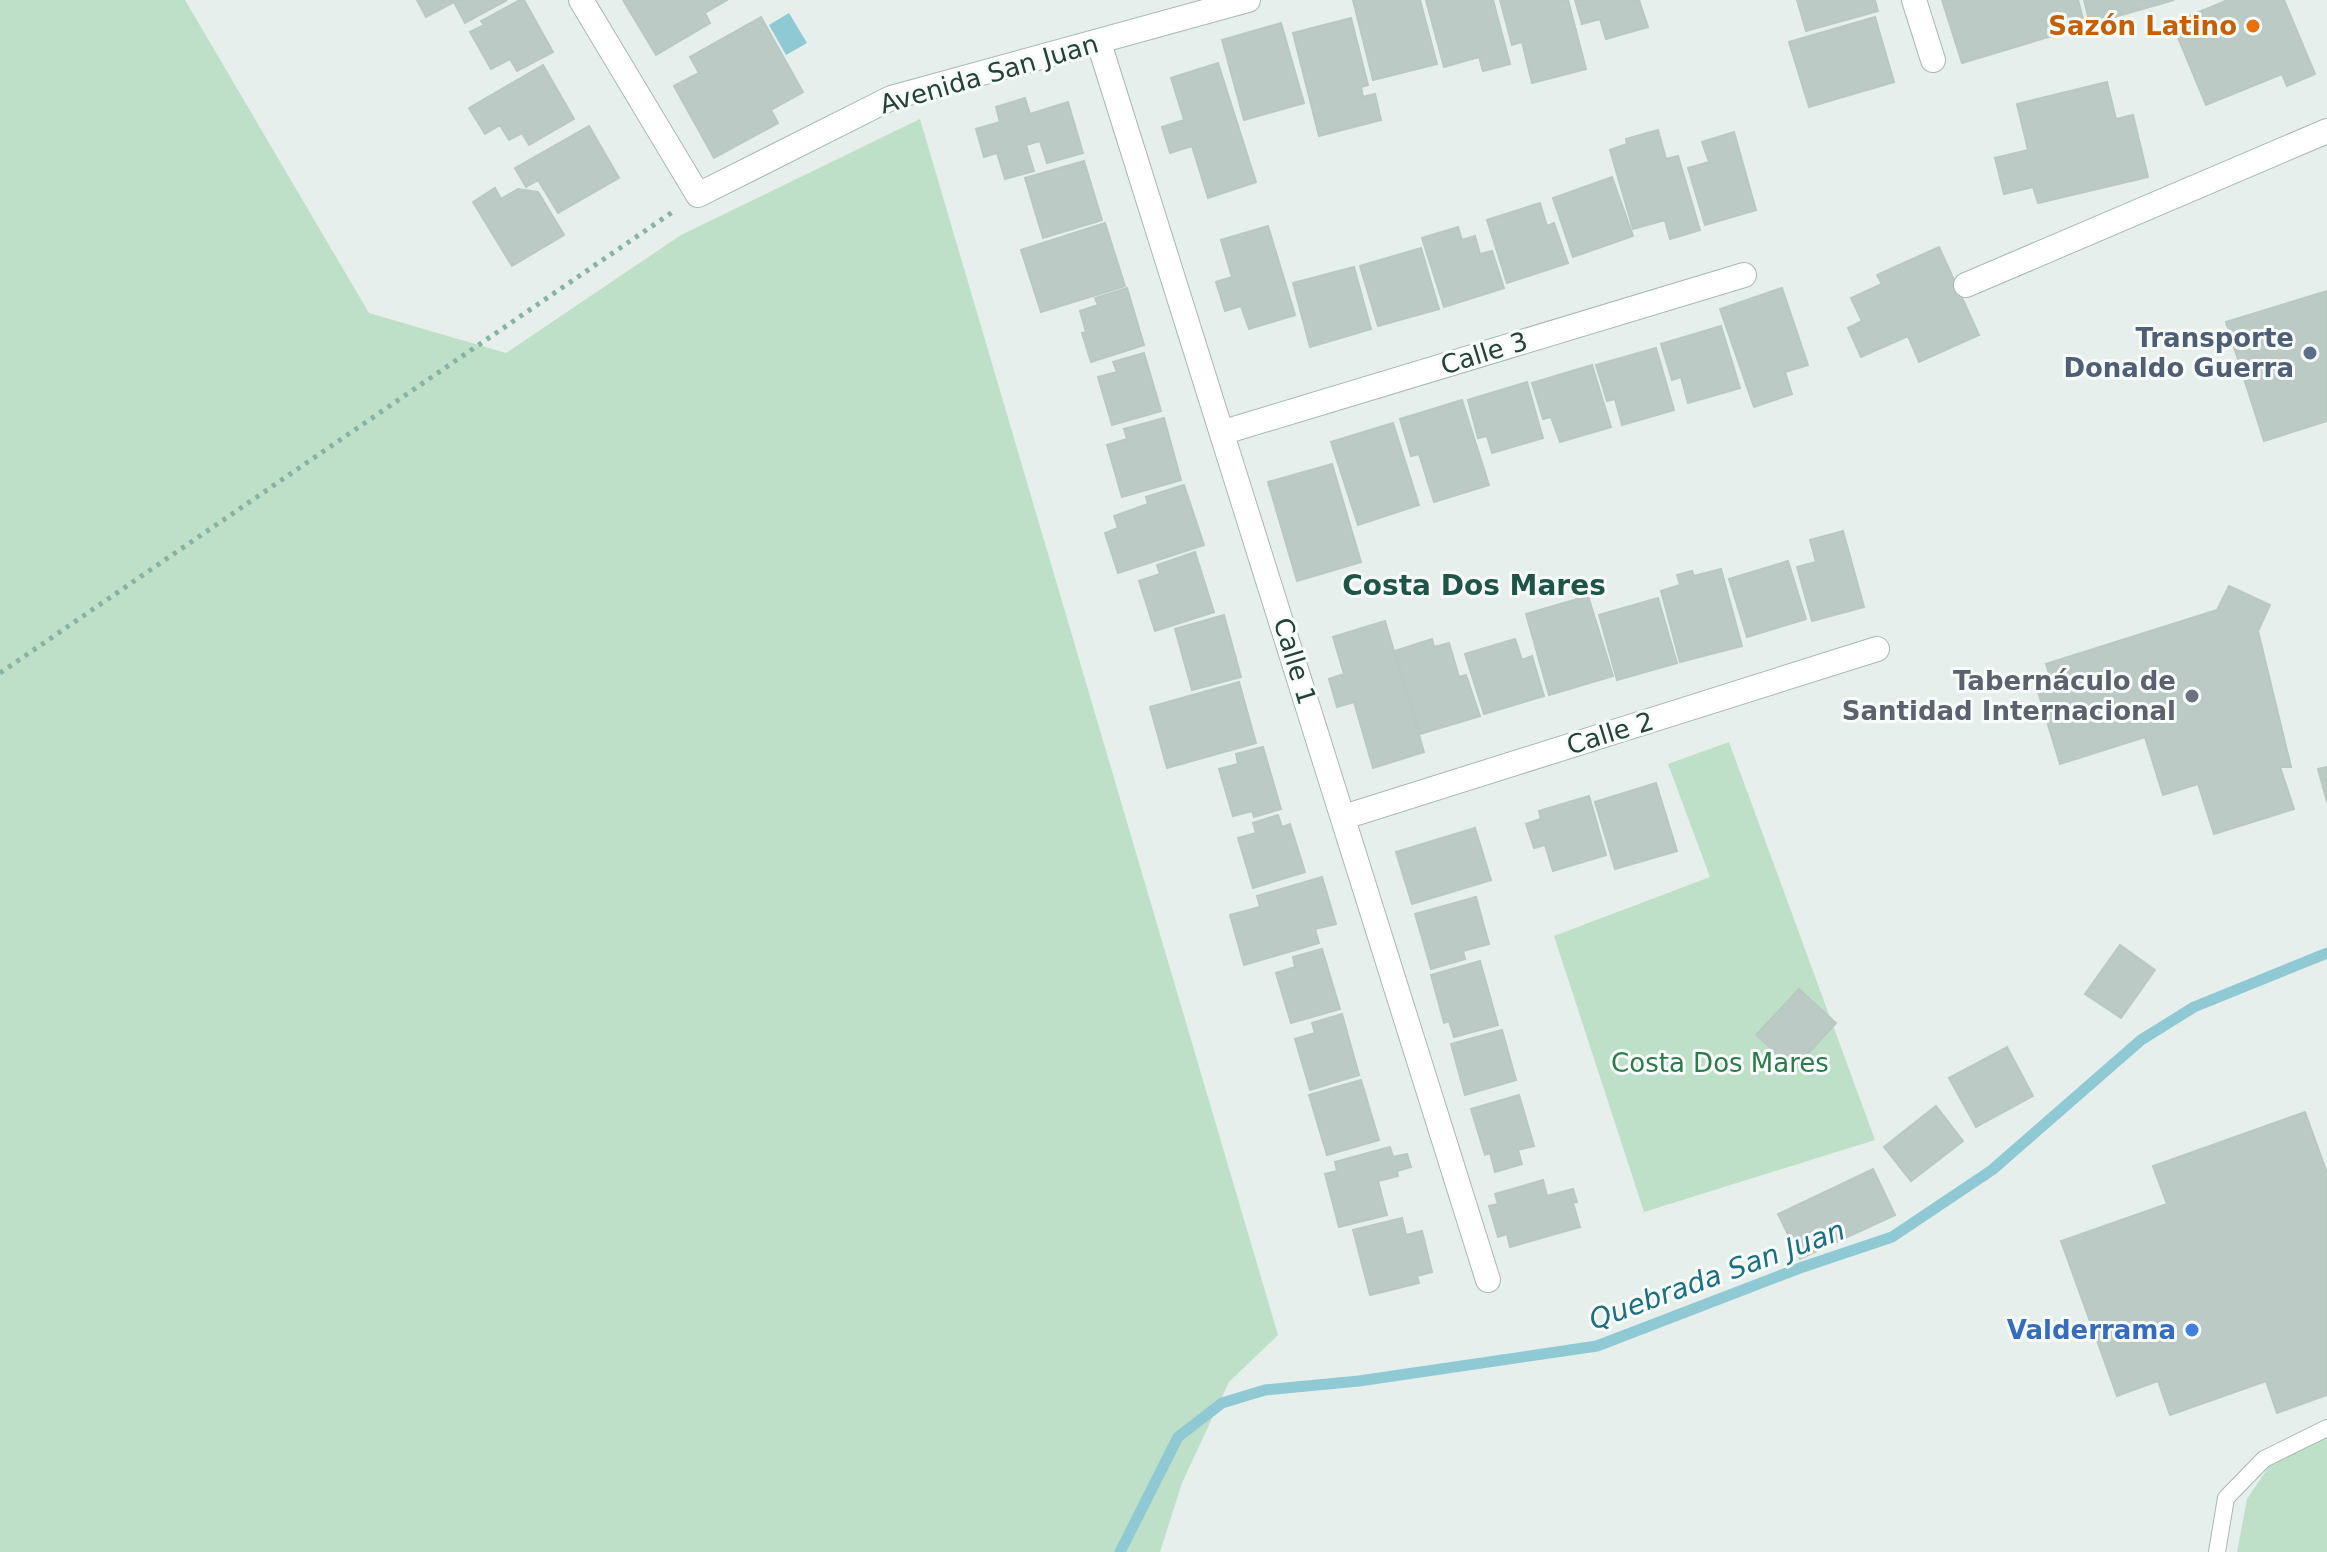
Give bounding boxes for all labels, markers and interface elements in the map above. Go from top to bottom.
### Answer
place label: Sazón Latino [2048,11,2237,41]
marker: Sazón Latino [2244,17,2262,35]
street label: Avenida San Juan [876,28,1102,120]
place label: Transporte Donaldo Guerra [2063,323,2294,383]
street label: Calle 3 [1437,326,1531,380]
marker: Transporte Donaldo Guerra [2301,344,2319,362]
district label: Costa Dos Mares [1342,569,1606,602]
street label: Calle 1 [1268,614,1322,708]
place label: Tabernáculo de Santidad Internacional [1842,666,2176,726]
marker: Tabernáculo de Santidad Internacional [2183,687,2201,705]
street label: Calle 2 [1563,706,1657,760]
park label: Costa Dos Mares [1611,1048,1829,1078]
water label: Quebrada San Juan [1585,1213,1849,1337]
place label: Valderrama [2007,1315,2176,1345]
marker: Valderrama [2183,1321,2201,1339]

